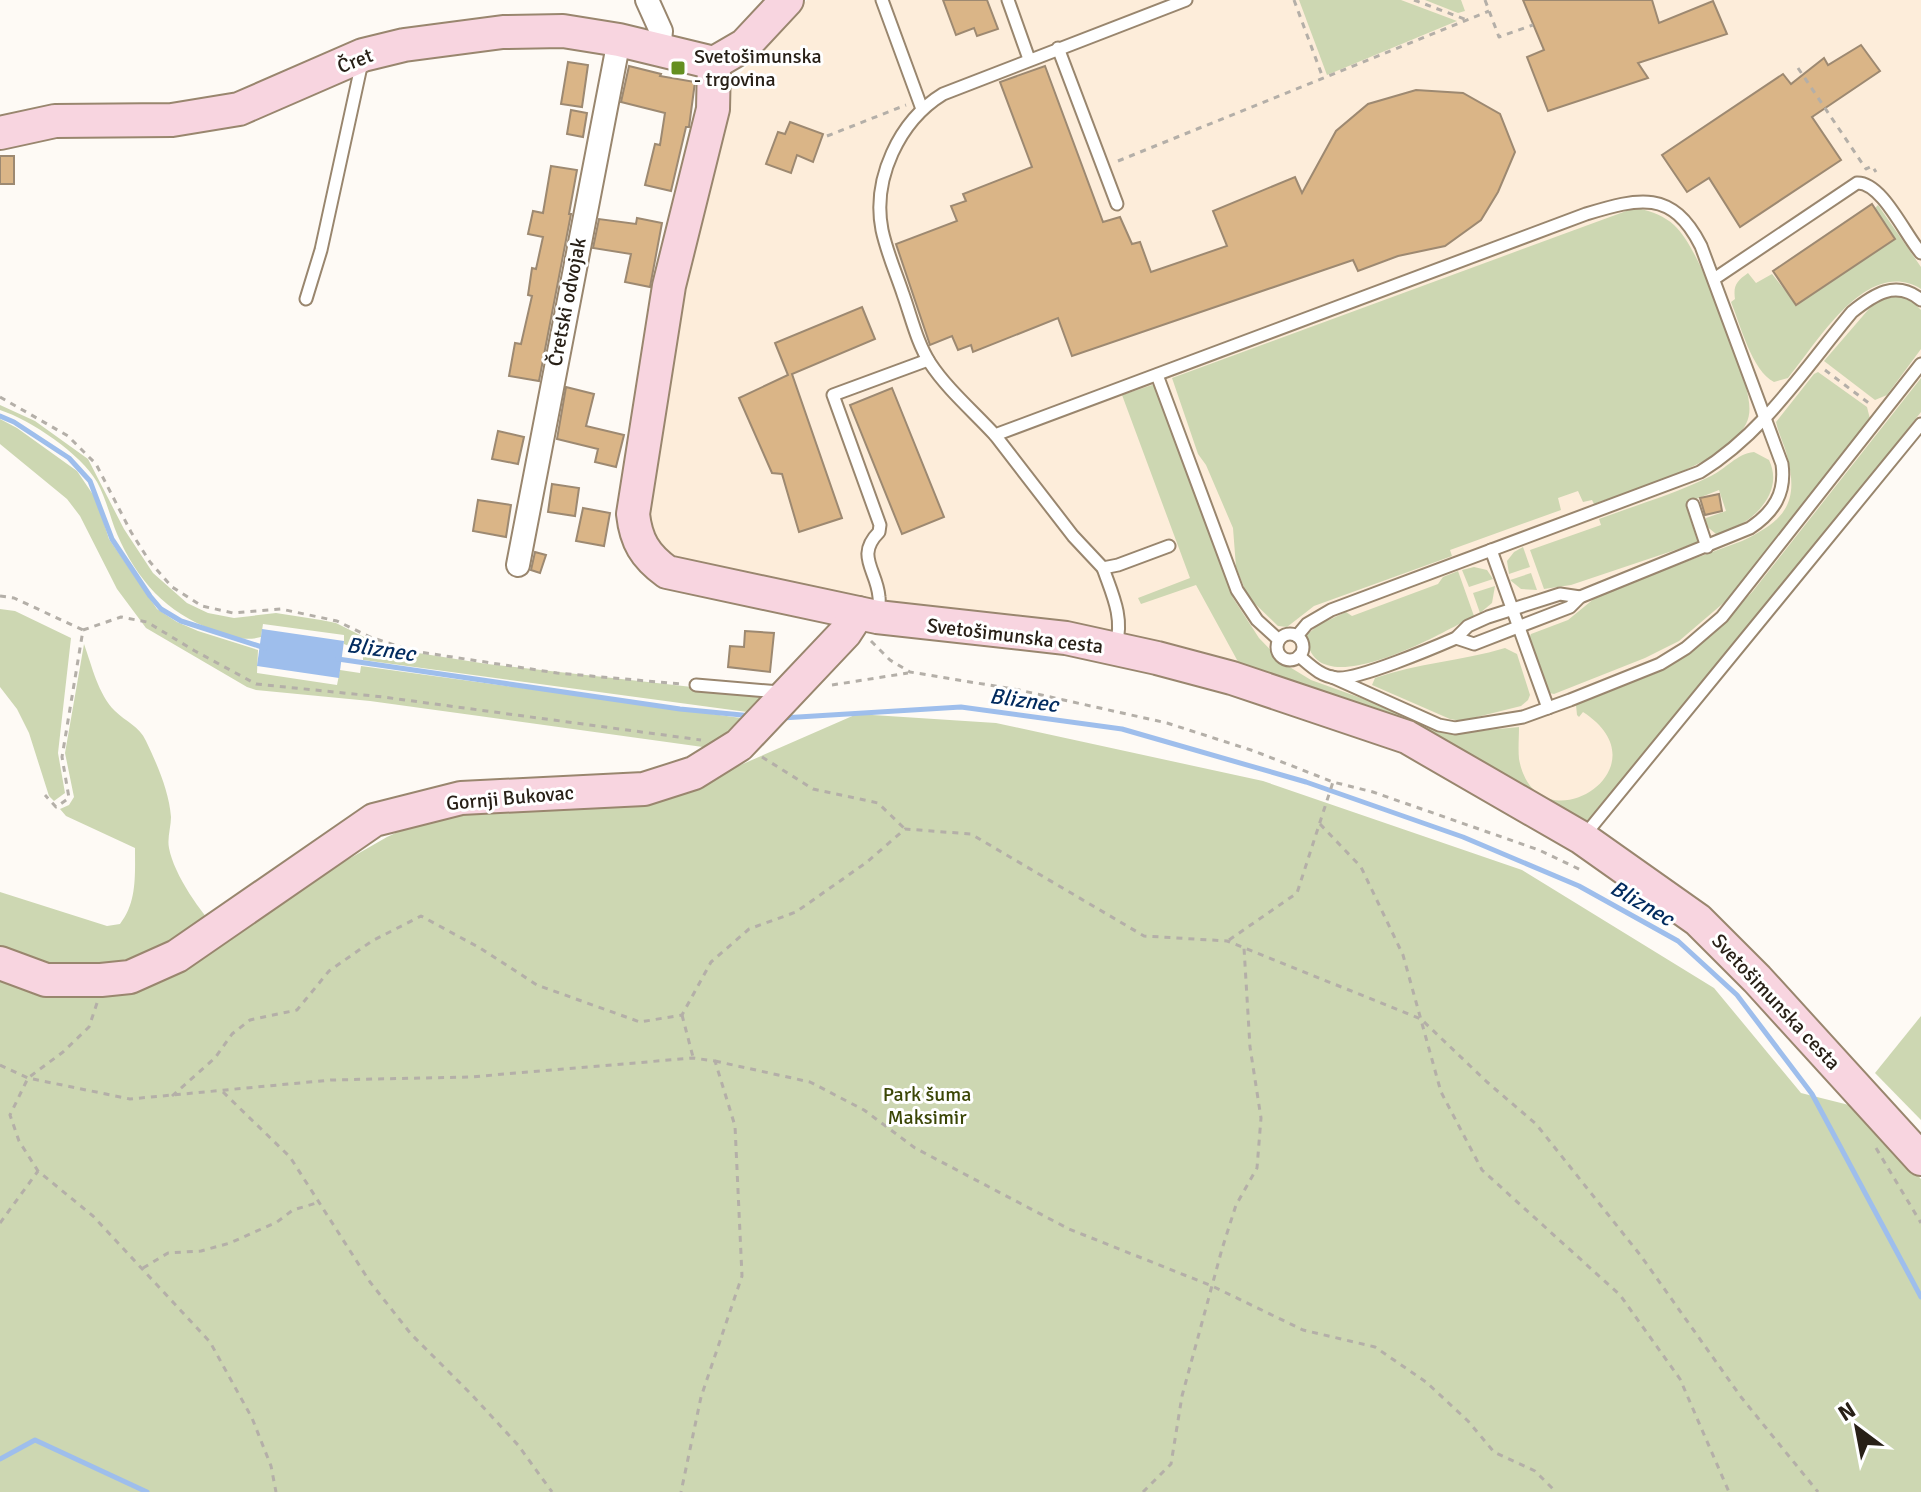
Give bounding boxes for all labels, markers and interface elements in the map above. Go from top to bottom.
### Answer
street label: Čret [334,43,376,79]
place label: Svetošimunska - trgovina [694,44,822,92]
marker: Svetošimunska - trgovina [669,59,687,77]
street label: Čretski odvojak [542,236,592,368]
street label: Svetošimunska cesta [925,613,1105,659]
water label: Bliznec [345,631,419,667]
water label: Bliznec [988,682,1062,718]
street label: Gornji Bukovac [445,780,575,816]
water label: Bliznec [1605,874,1680,933]
street label: Svetošimunska cesta [1706,929,1846,1075]
park label: Park šuma Maksimir [883,1082,971,1130]
north arrow [1817,1388,1897,1468]
text: N [1833,1396,1860,1427]

